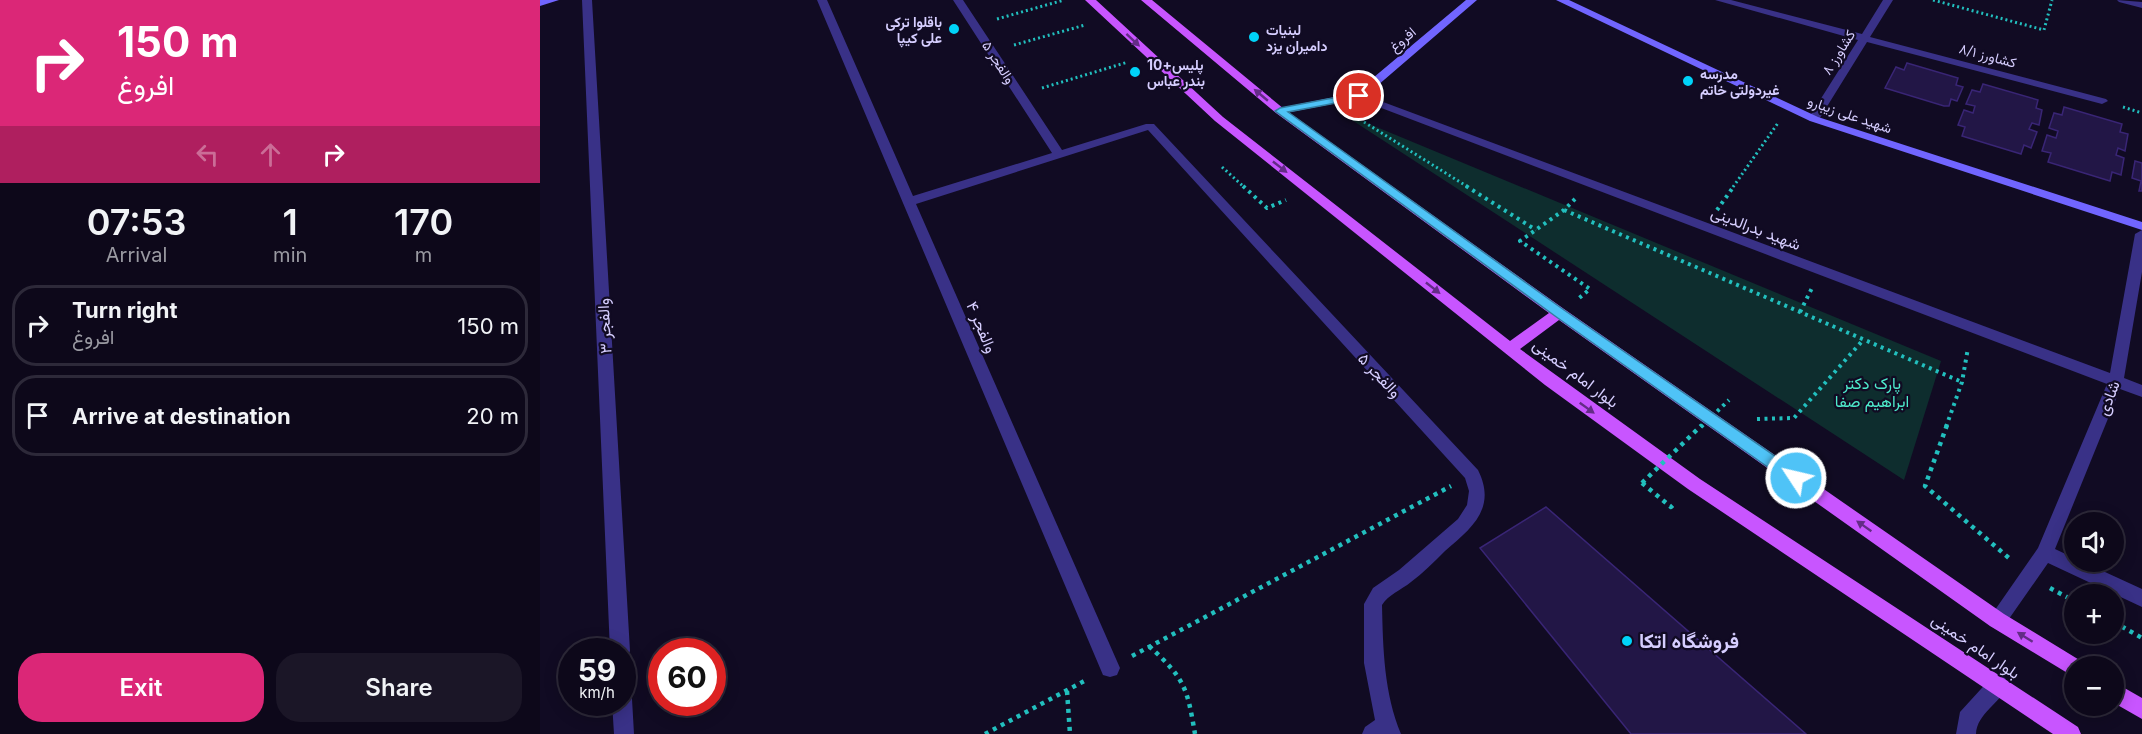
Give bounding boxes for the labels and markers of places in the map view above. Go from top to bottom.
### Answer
place label: باقلوا ترکی علی کیپا [885,13,942,48]
place label: لبنیات دامیران یزد [1266,21,1327,55]
marker: باقلوا ترکی علی کیپا [947,22,961,36]
marker: لبنیات دامیران یزد [1247,30,1261,44]
place label: پليس+10 بندر عباس [1147,56,1205,90]
marker: پليس+10 بندر عباس [1128,65,1142,79]
place label: مدرسه غیردولتی خاتم [1700,65,1780,99]
pin [1333,70,1384,121]
marker: مدرسه غیردولتی خاتم [1681,74,1695,88]
place label: فروشگاه اتکا [1639,629,1739,654]
marker: فروشگاه اتکا [1620,634,1634,648]

